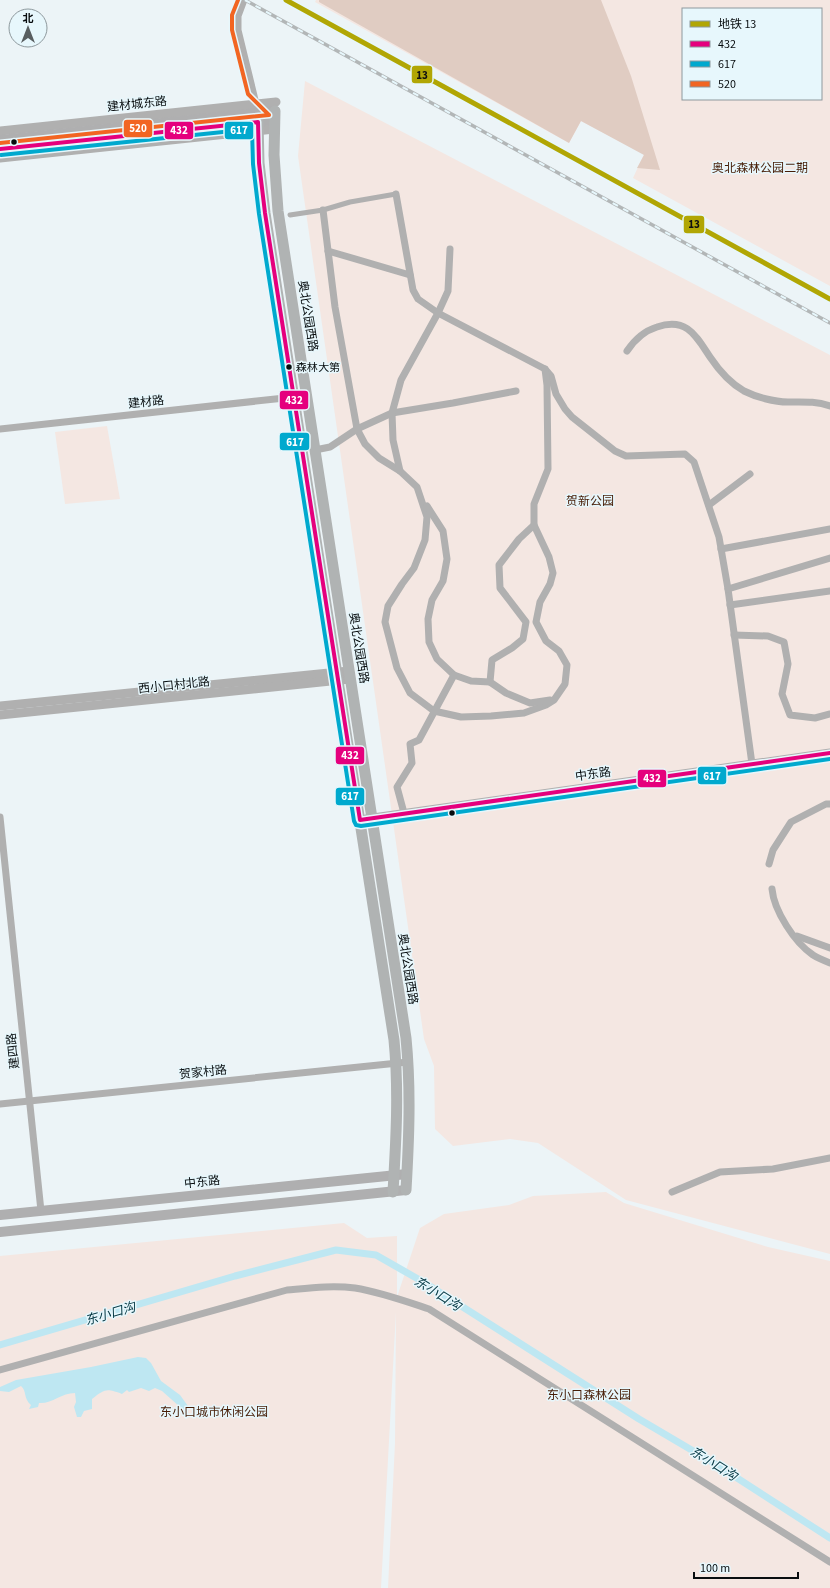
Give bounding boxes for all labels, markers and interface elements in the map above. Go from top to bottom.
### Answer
north arrow [8,8,48,48]
legend [682,8,822,100]
text: 北 [23,11,34,26]
text: 地铁 13 [718,16,756,33]
text: 432 [718,36,736,53]
text: 617 [718,56,736,73]
line badge: 13 [411,65,433,84]
text: 13 [416,68,428,83]
text: 520 [718,76,736,93]
street label: 建材城东路 [106,93,168,116]
line badge: 520 [123,119,153,138]
text: 520 [129,121,147,136]
line badge: 432 [164,121,194,140]
line badge: 617 [224,121,254,140]
text: 432 [170,123,188,138]
text: 617 [230,123,248,138]
unlabelled marker [9,137,19,147]
park label: 奥北森林公园二期 [712,160,808,177]
line badge: 13 [683,215,705,234]
text: 13 [688,217,700,232]
street label: 奥北公园西路 [293,279,322,353]
place label: 森林大第 [296,360,340,375]
marker: 森林大第 [284,362,294,372]
line badge: 432 [279,390,309,410]
street label: 建材路 [127,392,165,413]
text: 432 [285,393,303,408]
line badge: 617 [279,432,310,451]
text: 617 [286,435,304,450]
park label: 贺新公园 [566,493,614,510]
street label: 奥北公园西路 [344,611,373,685]
street label: 西小口村北路 [137,673,211,698]
line badge: 432 [335,746,365,765]
text: 432 [341,748,359,763]
street label: 中东路 [574,764,612,785]
line badge: 617 [697,766,727,785]
line badge: 432 [637,769,667,788]
text: 617 [703,769,721,784]
text: 432 [643,771,661,786]
line badge: 617 [335,787,365,806]
text: 617 [341,789,359,804]
unlabelled marker [447,808,457,818]
street label: 奥北公园西路 [393,932,422,1006]
street label: 建四路 [3,1032,24,1070]
street label: 贺家村路 [178,1062,228,1083]
street label: 中东路 [183,1172,221,1193]
water label: 东小口沟 [411,1272,466,1316]
water label: 东小口沟 [83,1298,140,1330]
park label: 东小口森林公园 [547,1387,631,1404]
park label: 东小口城市休闲公园 [160,1404,268,1421]
water label: 东小口沟 [687,1442,742,1486]
scale bar [694,1554,798,1580]
text: 100 m [700,1560,730,1577]

